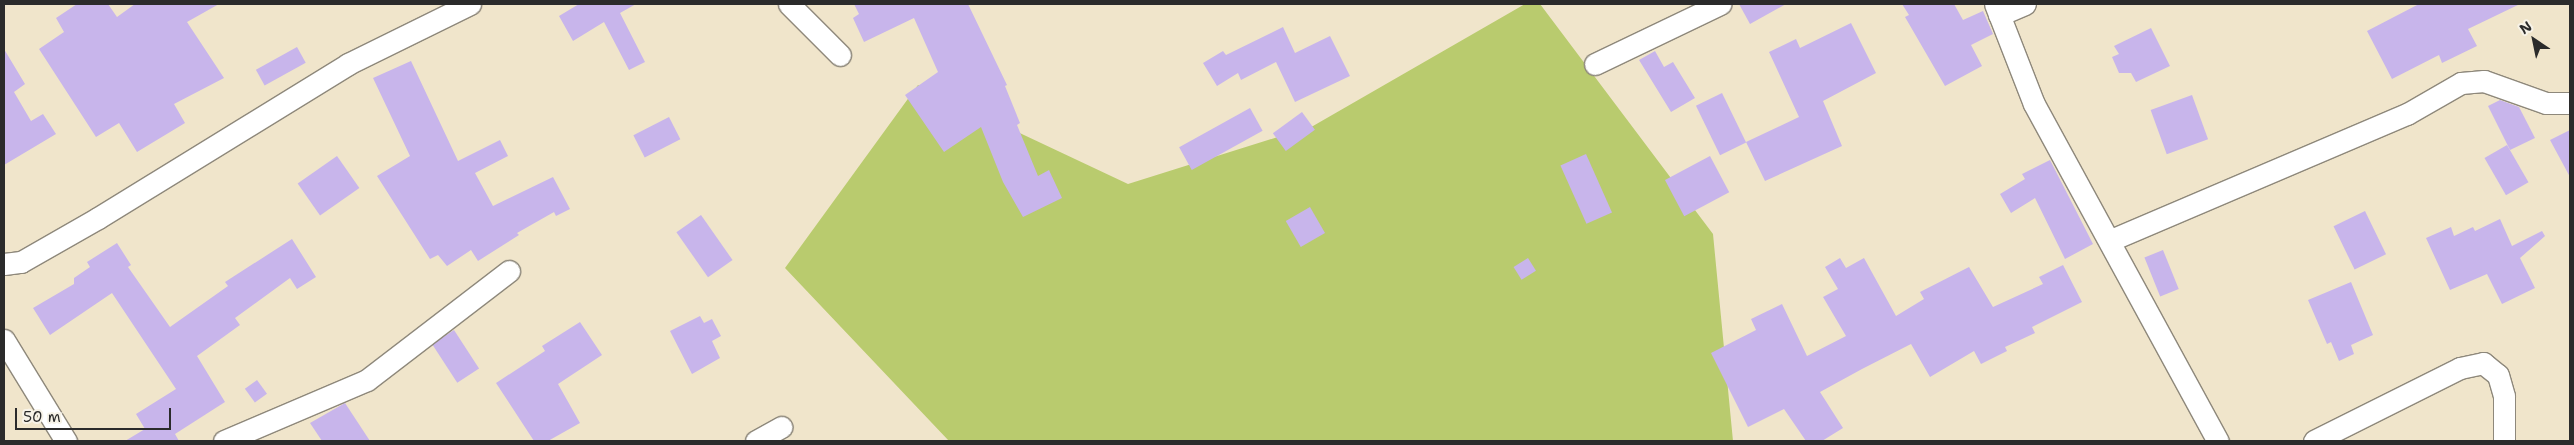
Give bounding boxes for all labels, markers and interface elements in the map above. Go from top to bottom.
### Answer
north arrow [2509,15,2559,65]
text: N [2516,17,2535,38]
scale bar [18,398,174,430]
text: 50 m [23,407,61,427]

